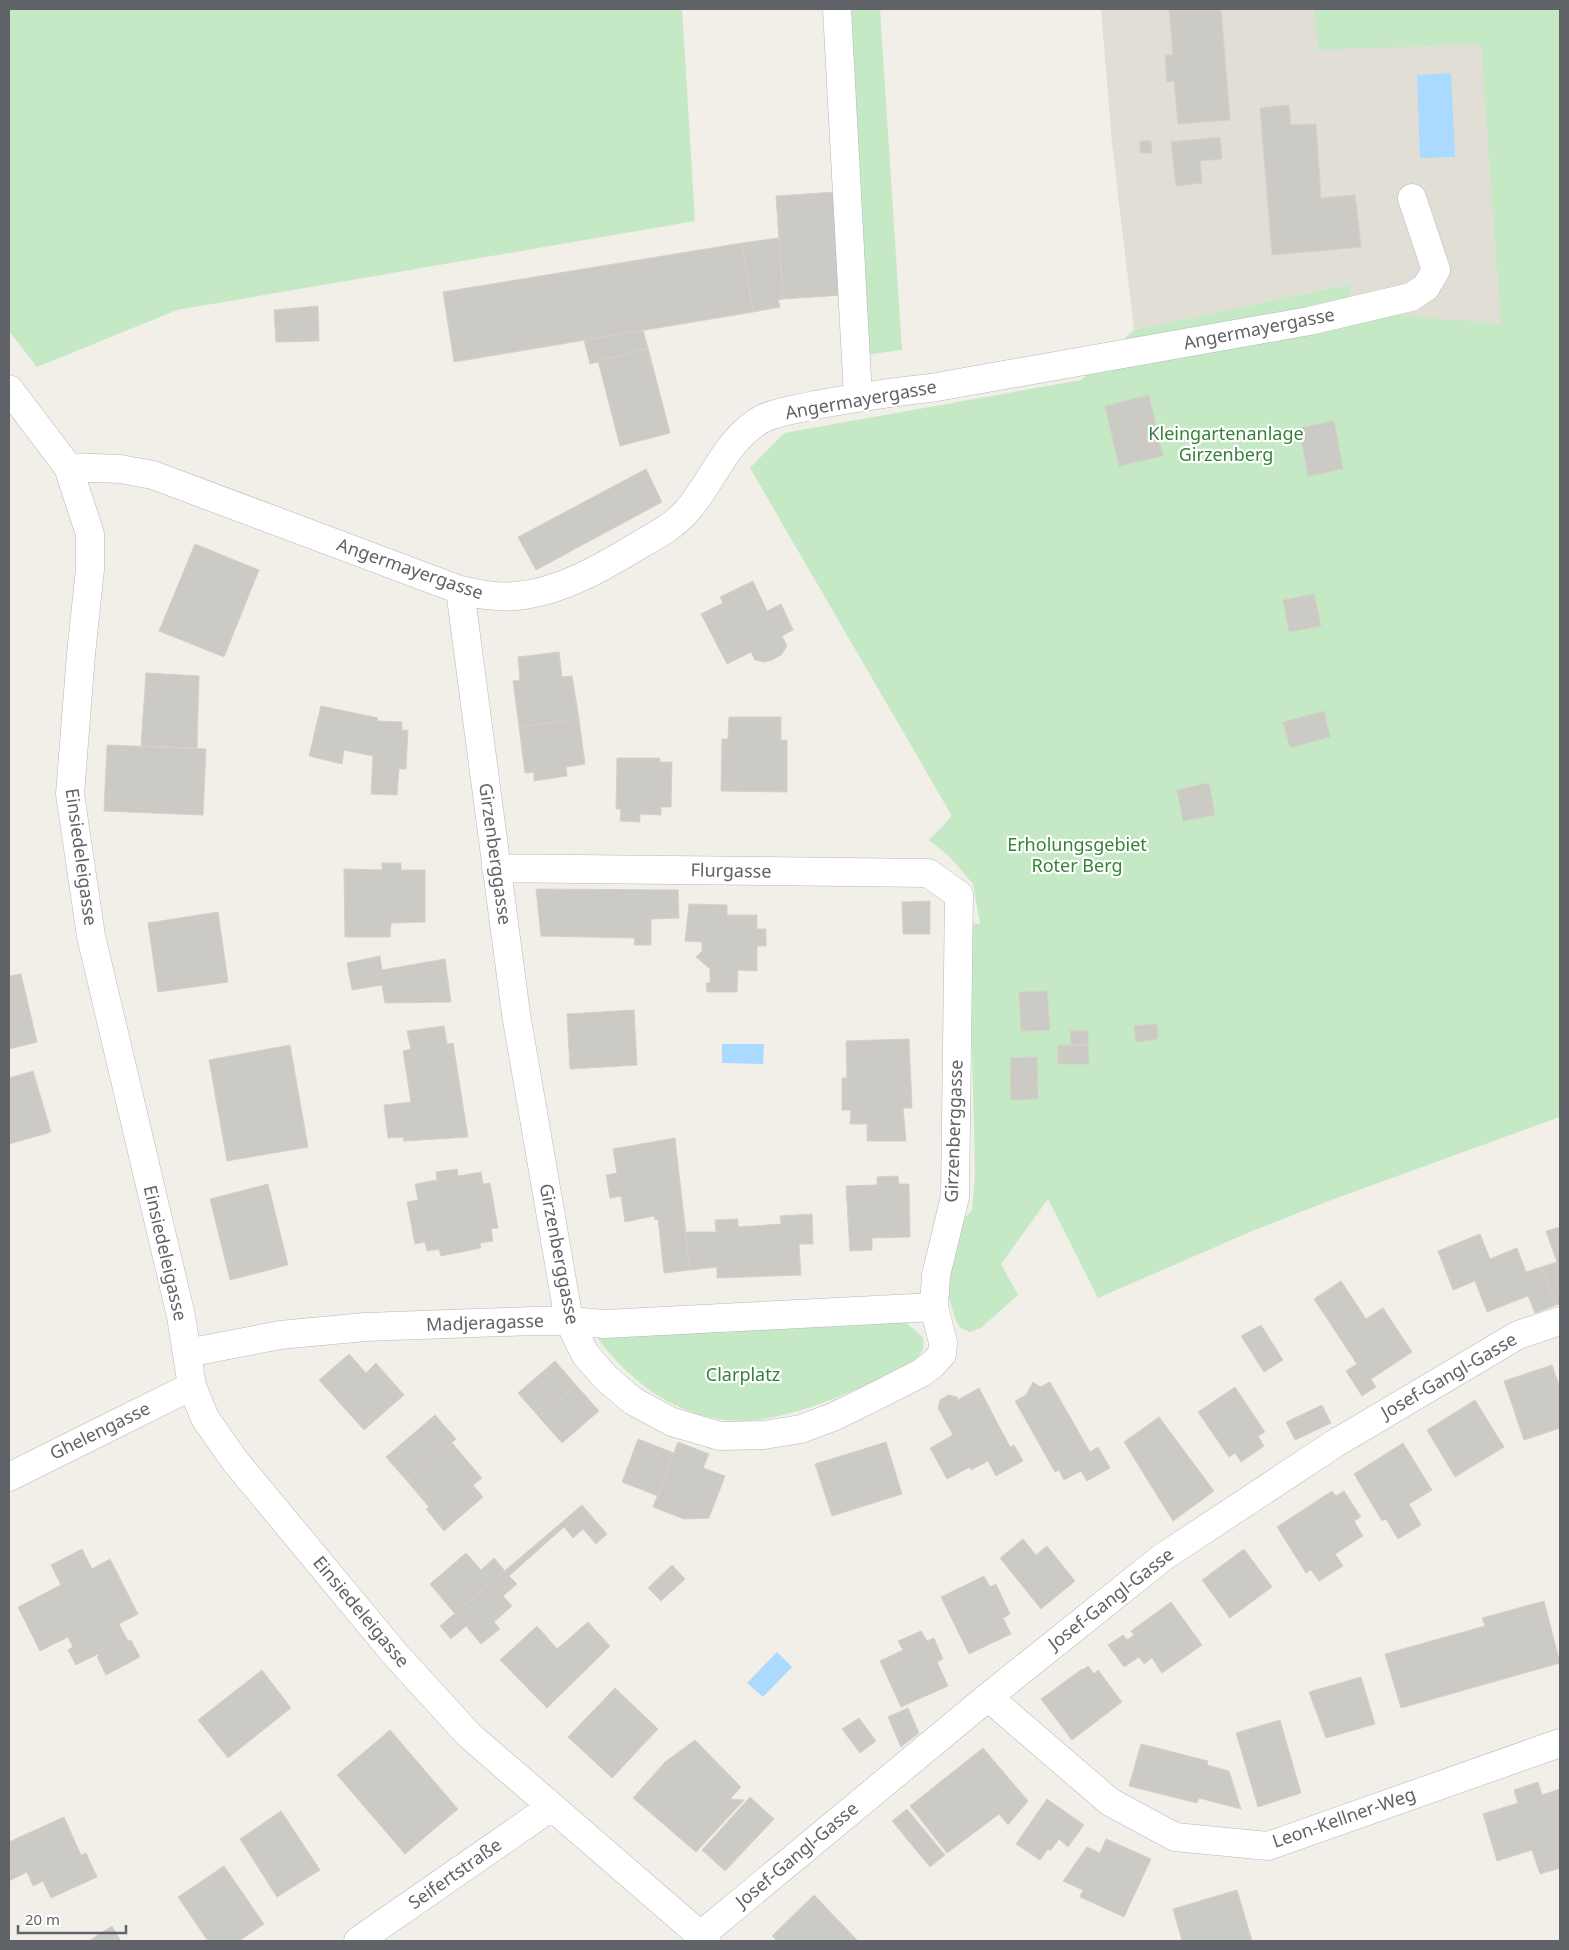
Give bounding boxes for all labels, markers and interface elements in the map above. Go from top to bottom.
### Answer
street label: Angermayergasse [1181,302,1336,354]
street label: Angermayergasse [783,374,938,424]
park label: Kleingartenanlage Girzenberg [1148,421,1304,466]
street label: Angermayergasse [334,532,487,604]
street label: Girzenberggasse [474,781,518,926]
street label: Einsiedeleigasse [60,787,104,927]
park label: Erholungsgebiet Roter Berg [1007,832,1147,877]
street label: Flurgasse [690,857,772,883]
street label: Girzenberggasse [939,1059,967,1203]
street label: Girzenberggasse [535,1181,585,1326]
street label: Einsiedeleigasse [139,1183,193,1323]
street label: Madjeragasse [426,1308,544,1336]
street label: Josef-Gangl-Gasse [1375,1326,1521,1425]
park label: Clarplatz [706,1362,780,1386]
street label: Ghelengasse [45,1395,154,1465]
street label: Josef-Gangl-Gasse [1041,1542,1178,1656]
street label: Einsiedeleigasse [308,1551,415,1672]
street label: Leon-Kellner-Weg [1269,1781,1419,1853]
street label: Josef-Gangl-Gasse [729,1796,863,1914]
street label: Seifertstraße [403,1832,506,1914]
scale bar [18,1902,125,1934]
text: 20 m [25,1909,60,1929]

